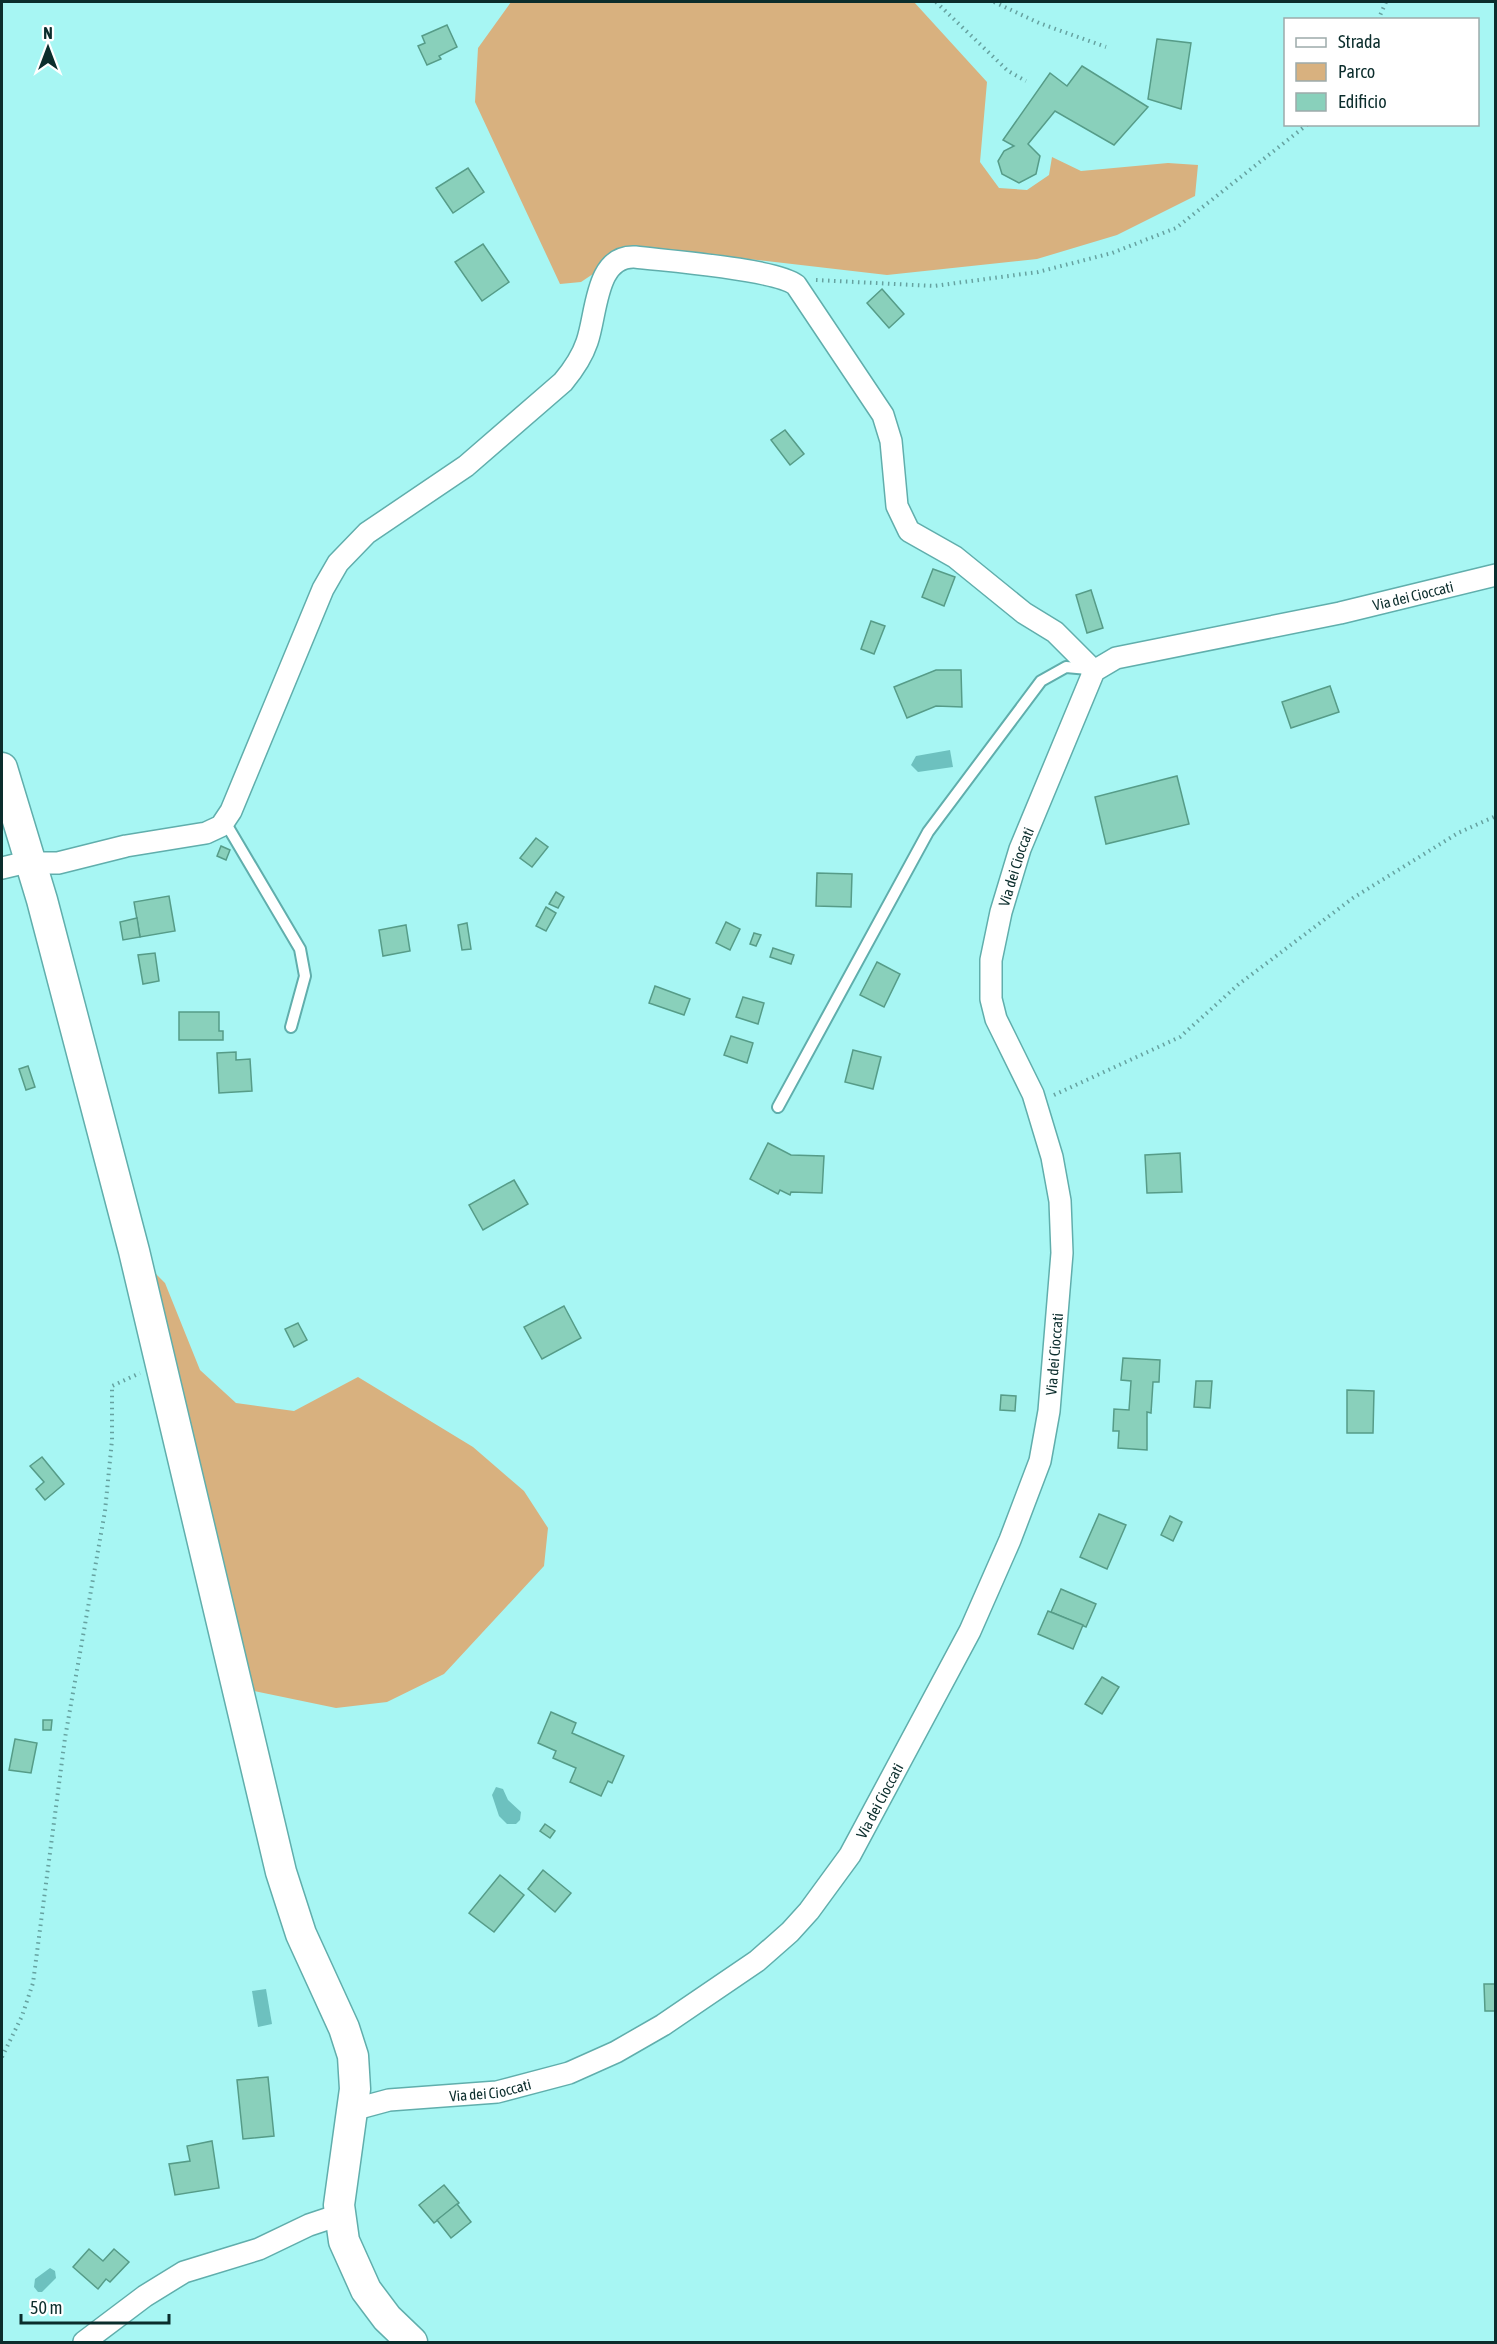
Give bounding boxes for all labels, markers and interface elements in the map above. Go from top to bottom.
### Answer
north arrow [18,18,78,78]
legend [1284,18,1479,126]
text: N [43,24,53,42]
text: Strada [1338,31,1381,52]
text: Parco [1338,61,1375,82]
text: Edificio [1338,91,1387,112]
street label: Via dei Cioccati [1371,577,1455,613]
street label: Via dei Cioccati [995,824,1037,908]
street label: Via dei Cioccati [1042,1312,1066,1396]
street label: Via dei Cioccati [852,1760,906,1841]
street label: Via dei Cioccati [449,2075,533,2104]
scale bar [21,2287,170,2325]
text: 50 m [30,2297,62,2318]

